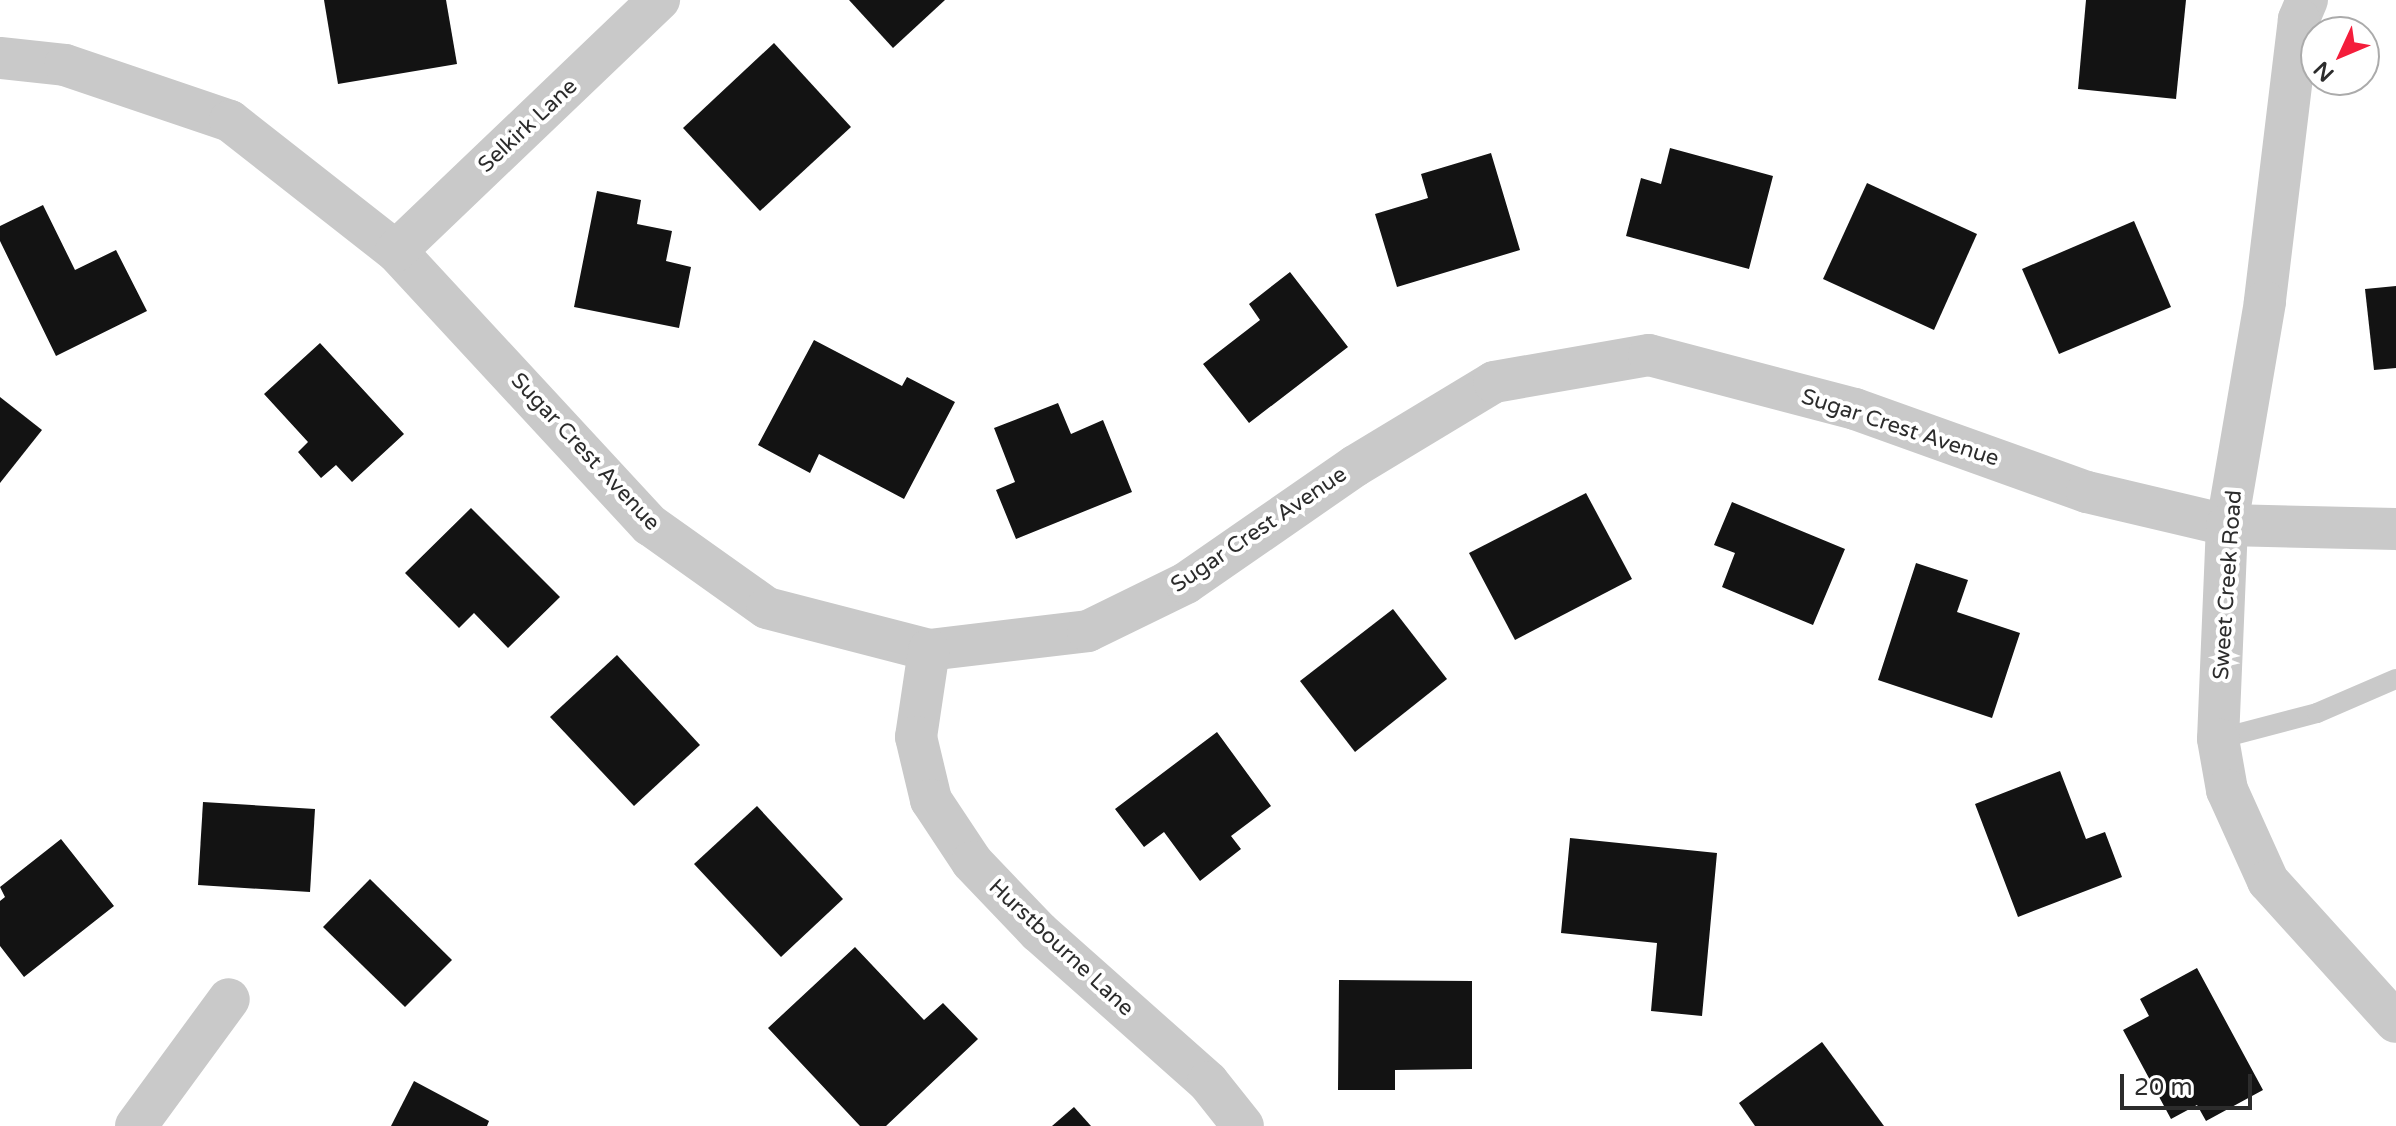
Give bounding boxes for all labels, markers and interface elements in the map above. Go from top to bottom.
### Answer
north arrow [2300,16,2380,96]
text: N [2309,56,2340,87]
street label: Selkirk Lane [473,73,583,179]
street label: Sugar Crest Avenue [505,368,665,536]
street label: Sugar Crest Avenue [1798,384,2002,472]
street label: Sugar Crest Avenue [1166,461,1352,599]
street label: Sweet Creek Road [2208,489,2248,681]
street label: Hurstbourne Lane [983,874,1139,1022]
scale bar [2124,1058,2256,1108]
text: 20 m [2134,1073,2192,1102]

